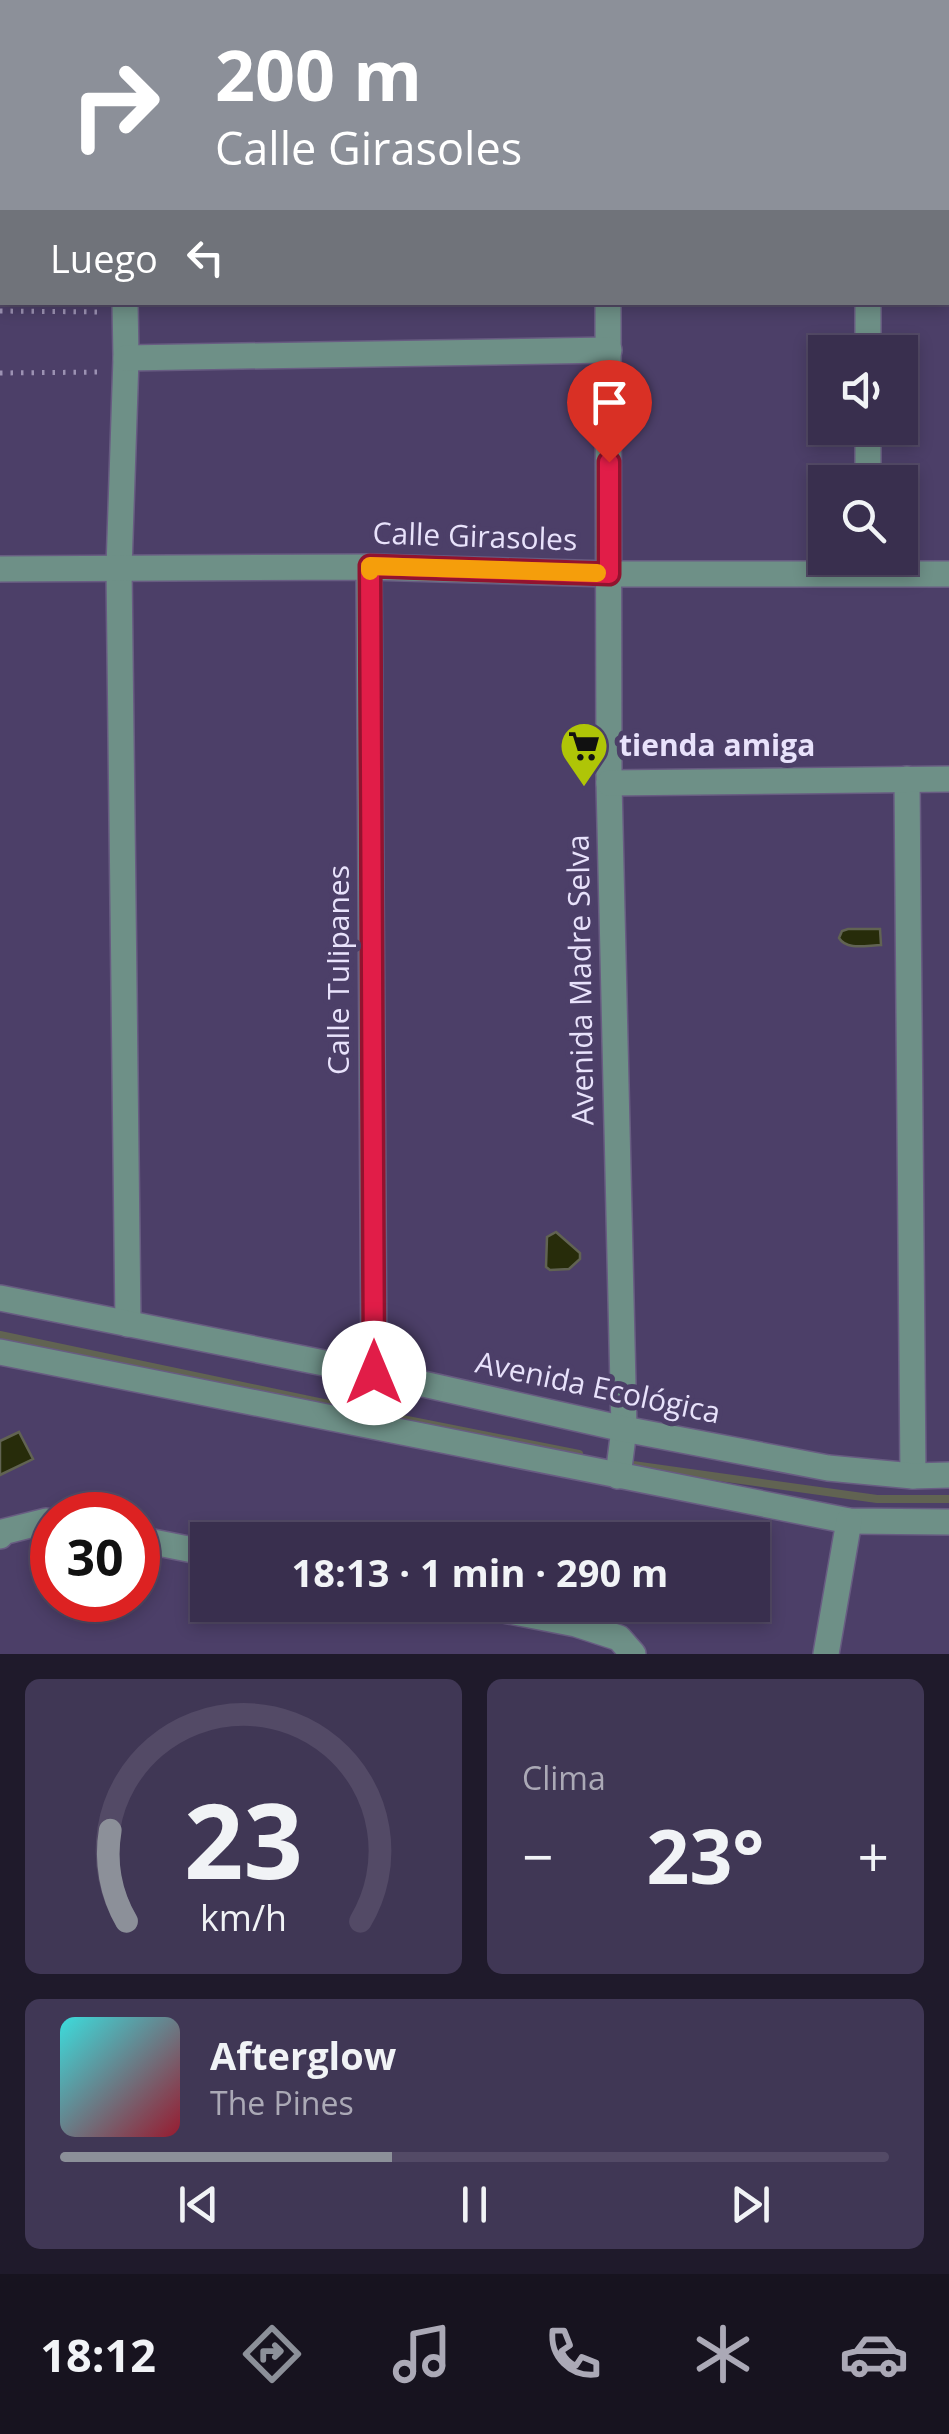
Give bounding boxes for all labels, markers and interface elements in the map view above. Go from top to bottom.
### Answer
text: 200 m [215,26,422,122]
icon: right [50,40,180,170]
text: Calle Girasoles [215,117,522,178]
icon: left [178,230,233,285]
text: Luego [50,232,158,284]
map controls [808,335,918,575]
button: sound [808,335,918,445]
pin [567,360,652,463]
icon: arrive [582,375,637,430]
button: search [808,465,918,575]
street label: Calle Girasoles [372,511,578,560]
supermarket icon: tienda amiga [558,720,610,788]
place label: tienda amiga [619,724,815,765]
street label: Avenida Madre Selva [556,834,603,1126]
street label: Calle Tulipanes [317,865,358,1075]
position arrow [322,1321,426,1425]
street label: Avenida Ecológica [472,1341,724,1432]
speed limit sign: 30 [30,1492,160,1622]
text: 18:13 · 1 min · 290 m [292,1546,668,1598]
text: Clima [522,1756,606,1799]
text: 23 [184,1768,303,1909]
text: 23° [647,1804,764,1906]
text: − [522,1818,553,1893]
text: + [858,1818,889,1893]
text: km/h [200,1893,287,1941]
text: Afterglow [210,2029,396,2081]
text: The Pines [210,2081,354,2124]
icon: previous [171,2177,226,2232]
icon: pause [447,2177,502,2232]
icon: next [723,2177,778,2232]
icon: directions [237,2319,307,2389]
icon: music [387,2319,457,2389]
icon: phone [538,2319,608,2389]
icon: climate [688,2319,758,2389]
icon: car [839,2319,909,2389]
text: 18:12 [40,2324,156,2385]

